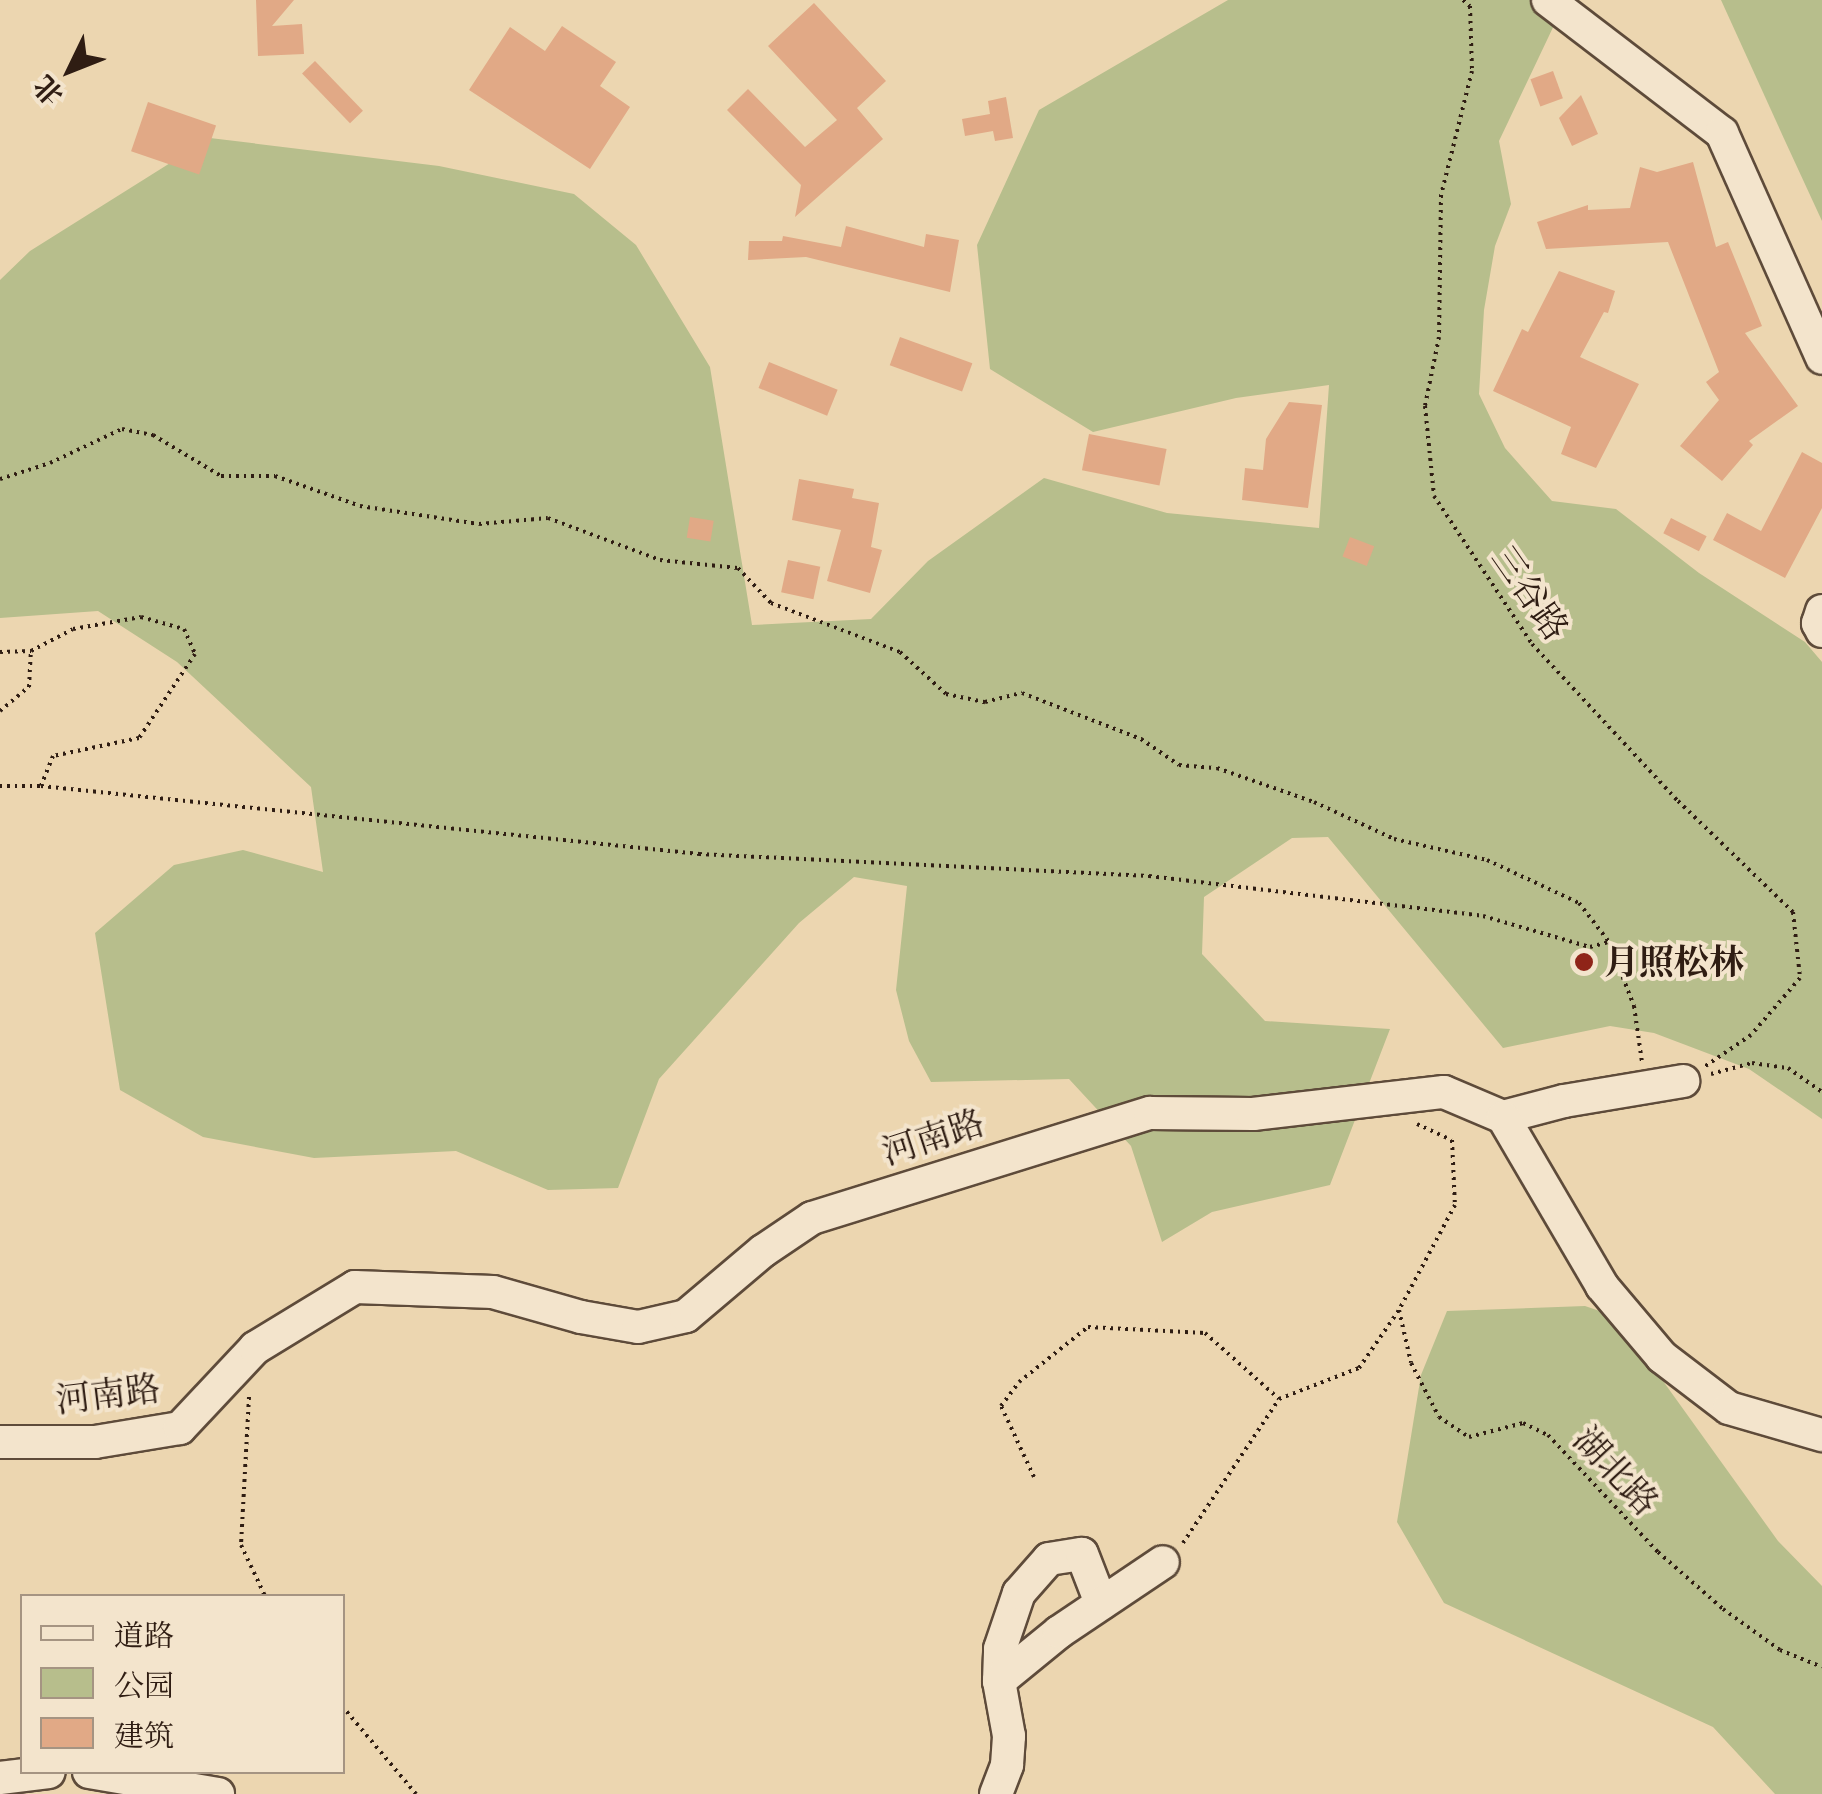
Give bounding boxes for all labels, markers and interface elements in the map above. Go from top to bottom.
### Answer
north arrow [20,20,120,120]
text: 北 [25,68,71,113]
street label: 三谷路 [1483,538,1577,648]
place label: 月照松林 [1604,941,1744,983]
marker: 月照松林 [1573,951,1595,973]
street label: 河南路 [877,1101,989,1173]
street label: 河南路 [53,1367,163,1421]
street label: 湖北路 [1565,1418,1667,1524]
legend [20,1594,345,1774]
text: 道路 [114,1616,174,1655]
text: 公园 [114,1666,174,1705]
text: 建筑 [114,1716,174,1755]

